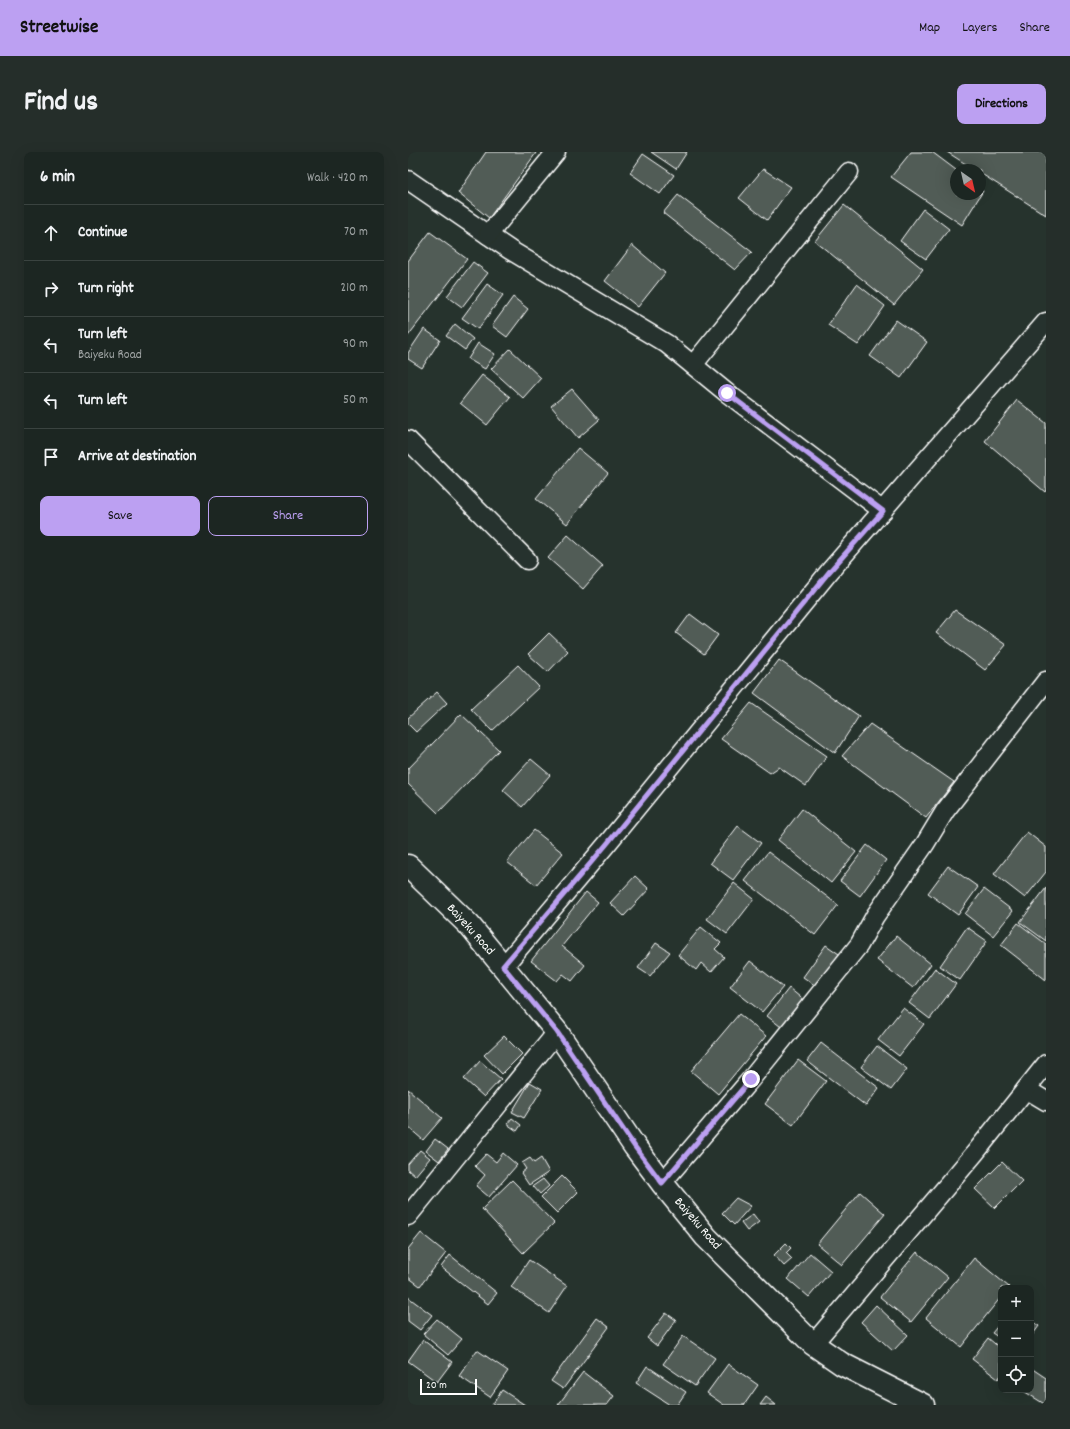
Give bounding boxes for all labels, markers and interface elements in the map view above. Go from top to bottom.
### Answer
text: Streetwise [20,15,98,42]
text: Map [919,18,940,38]
text: Layers [962,18,997,38]
text: Share [1019,18,1050,38]
text: Find us [24,84,98,124]
button: Directions [957,84,1046,124]
north arrow [950,164,986,200]
text: 6 min [40,166,75,190]
text: Walk · 420 m [307,169,368,188]
icon: ahead [40,222,62,244]
text: Continue [78,222,127,244]
text: 70 m [344,223,368,242]
icon: right [40,278,62,300]
text: Turn right [78,278,134,300]
text: 210 m [340,279,368,298]
text: Turn left [78,324,127,346]
icon: left [40,334,62,356]
text: 90 m [343,335,368,354]
text: Baiyeku Road [78,346,142,365]
route start [718,384,736,402]
icon: left [40,390,62,412]
text: Turn left [78,390,127,412]
text: 50 m [343,391,368,410]
icon: arrive [40,446,62,468]
text: Arrive at destination [78,446,196,468]
button: Save [40,496,200,536]
button: Share [208,496,368,536]
street label: Baiyeku Road [442,900,498,960]
route end [742,1070,760,1088]
street label: Baiyeku Road [669,1194,725,1254]
map controls [998,1285,1034,1393]
button: + [998,1285,1034,1321]
button: − [998,1321,1034,1357]
button: locate [998,1357,1034,1393]
scale bar [420,1377,477,1396]
text: 20 m [426,1378,447,1394]

